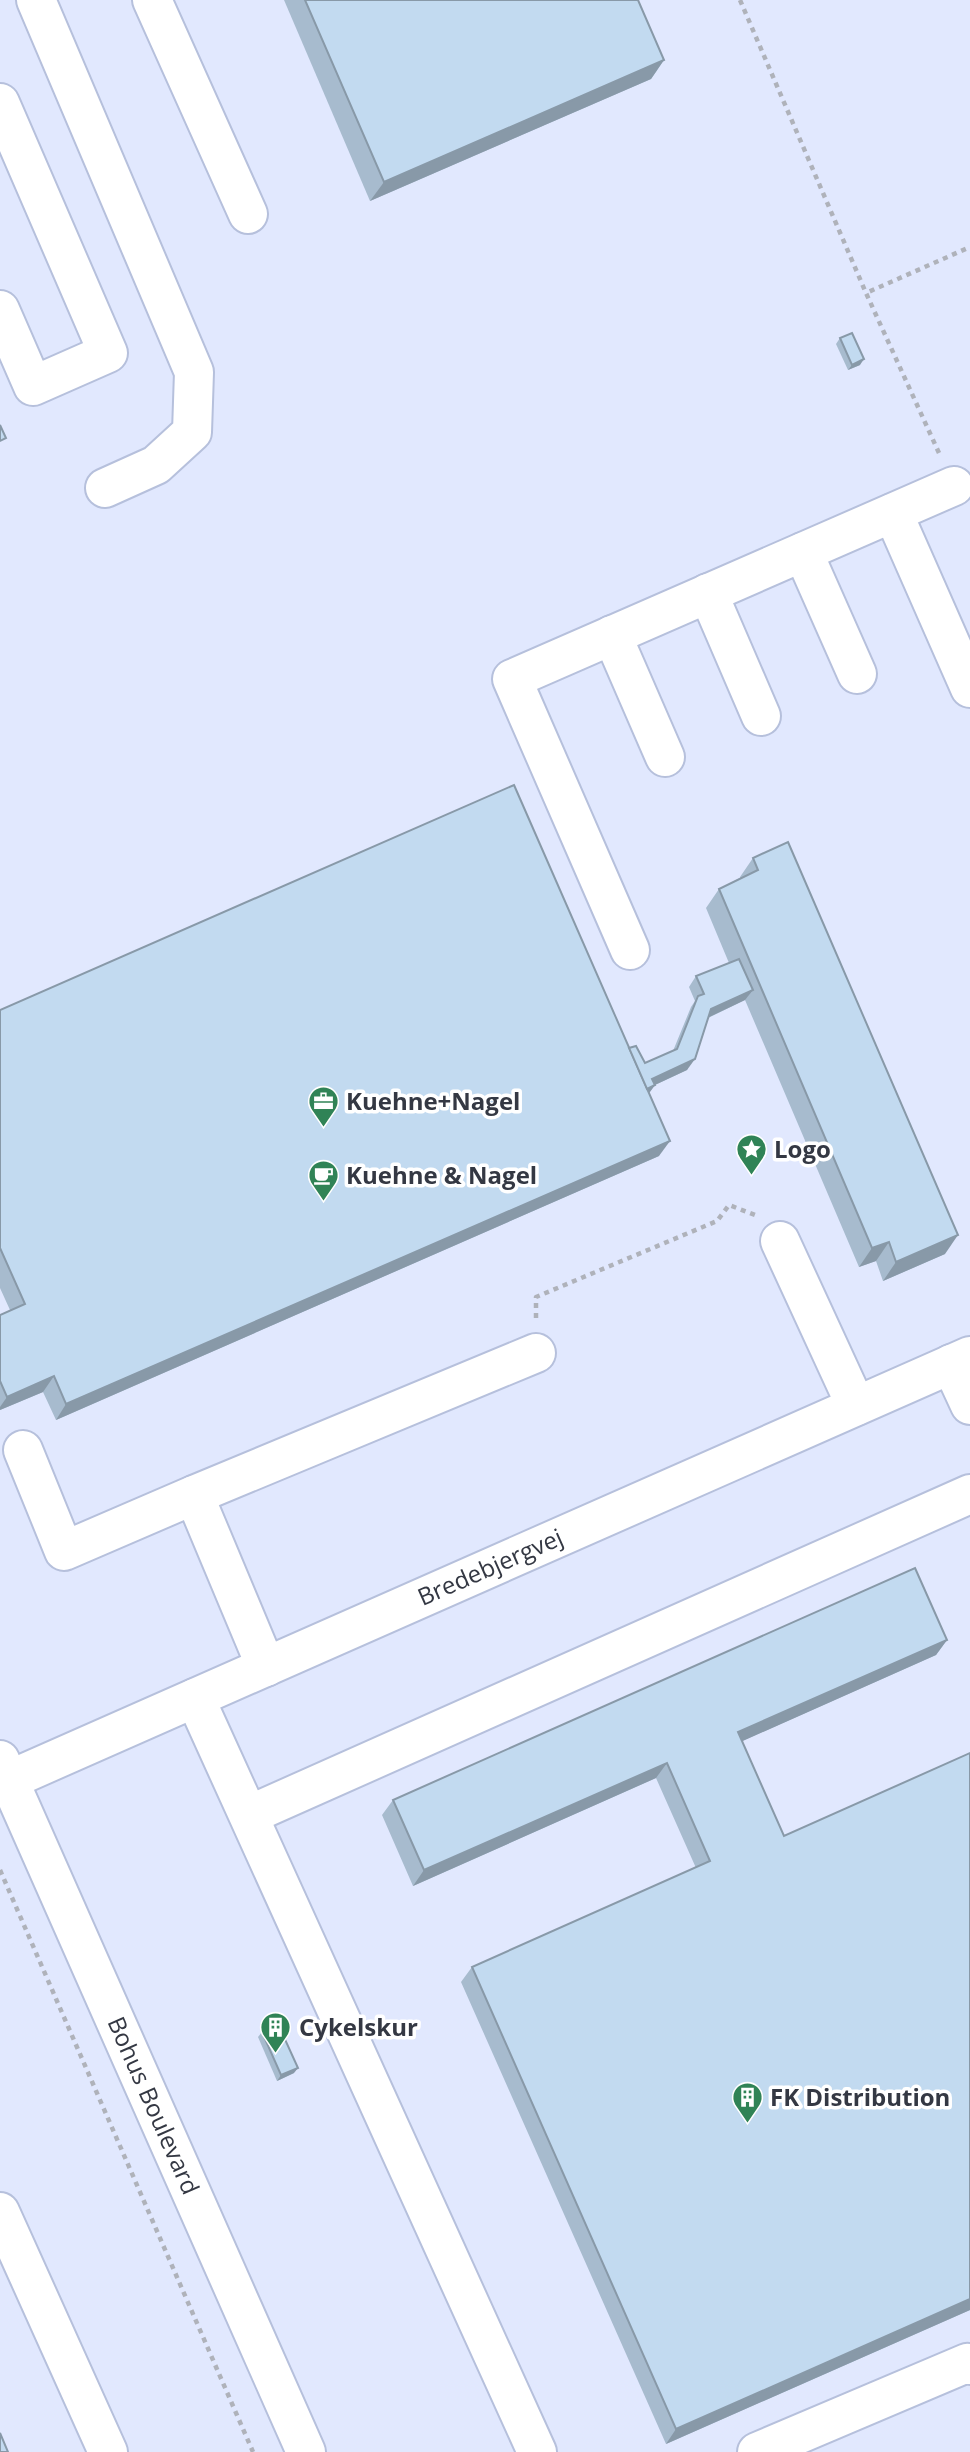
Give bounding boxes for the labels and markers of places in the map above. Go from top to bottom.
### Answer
place label: Kuehne+Nagel [346,1084,520,1117]
office icon: Kuehne+Nagel [306,1085,340,1129]
place label: Logo [774,1132,831,1165]
place icon: Logo [734,1133,768,1177]
place label: Kuehne & Nagel [346,1158,537,1191]
cafe icon: Kuehne & Nagel [306,1159,340,1203]
place label: Cykelskur [299,2010,418,2043]
building icon: Cykelskur [259,2011,293,2055]
place label: FK Distribution [770,2080,950,2113]
building icon: FK Distribution [730,2081,764,2125]

